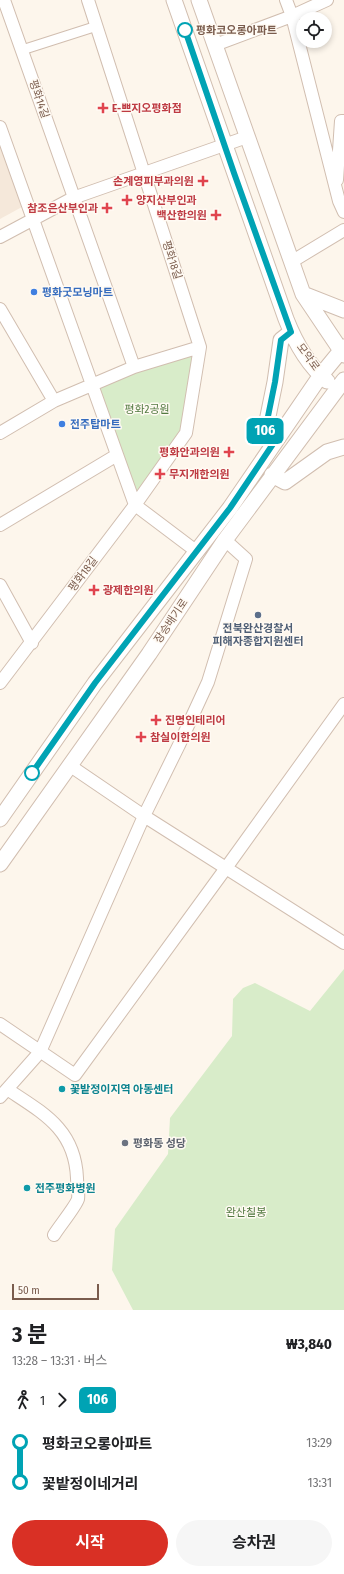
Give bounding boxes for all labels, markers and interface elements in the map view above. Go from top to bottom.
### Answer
map controls [296,12,332,48]
button: locate [296,12,332,48]
marker: 평화코오롱아파트 [177,22,193,38]
place label: 평화코오롱아파트 [196,24,277,37]
street label: 평화14길 [26,78,52,120]
marker: E-쁘지오평화점 [97,102,109,114]
place label: E-쁘지오평화점 [112,102,182,115]
place label: 손계영피부과의원 [113,175,194,188]
marker: 손계영피부과의원 [197,175,209,187]
marker: 양지산부인과 [121,194,133,206]
place label: 양지산부인과 [136,194,197,207]
place label: 참조은산부인과 [27,202,98,215]
marker: 참조은산부인과 [101,202,113,214]
place label: 백산한의원 [156,209,207,222]
marker: 백산한의원 [210,209,222,221]
street label: 평화18길 [160,239,184,281]
place label: 평화굿모닝마트 [42,286,113,299]
marker: 평화굿모닝마트 [29,287,39,297]
street label: 모악로 [294,341,322,373]
park label: 평화2공원 [124,403,170,416]
place label: 전주탑마트 [70,418,121,431]
line badge: 106 [242,418,288,444]
marker: 전주탑마트 [57,419,67,429]
text: 106 [255,422,275,439]
place label: 평화안과의원 [159,446,220,459]
marker: 평화안과의원 [223,446,235,458]
marker: 무지개한의원 [154,468,166,480]
place label: 무지개한의원 [169,468,230,481]
street label: 평화18길 [66,554,100,594]
marker: 광제한의원 [88,584,100,596]
place label: 광제한의원 [103,584,154,597]
street label: 장승배기로 [151,596,191,646]
marker: 전북완산경찰서 피해자종합지원센터 [253,610,263,620]
place label: 전북완산경찰서 피해자종합지원센터 [212,622,304,648]
marker: 진명인테리어 [150,714,162,726]
place label: 진명인테리어 [165,714,226,727]
marker: 참실이한의원 [135,731,147,743]
place label: 참실이한의원 [150,731,211,744]
unlabelled marker [24,765,40,781]
place label: 꽃밭정이지역 아동센터 [70,1083,174,1096]
marker: 꽃밭정이지역 아동센터 [57,1084,67,1094]
place label: 평화동 성당 [133,1137,186,1150]
marker: 평화동 성당 [120,1138,130,1148]
place label: 전주평화병원 [35,1182,96,1195]
marker: 전주평화병원 [22,1183,32,1193]
park label: 완산칠봉 [226,1206,266,1219]
scale bar [12,1282,99,1301]
text: 50 m [18,1284,40,1297]
text: 3 분 [12,1321,47,1348]
text: ₩3,840 [286,1335,332,1353]
text: 13:28 – 13:31 · 버스 [12,1353,107,1368]
icon: walk [12,1389,34,1411]
icon: forward [51,1389,73,1411]
text: 106 [87,1391,108,1408]
text: 1 [40,1393,45,1408]
text: 평화코오롱아파트 [42,1435,152,1453]
text: 13:29 [306,1435,332,1450]
text: 꽃밭정이네거리 [42,1475,139,1493]
text: 13:31 [308,1475,332,1490]
button: 시작 [12,1520,168,1566]
button: 승차권 [176,1520,332,1566]

